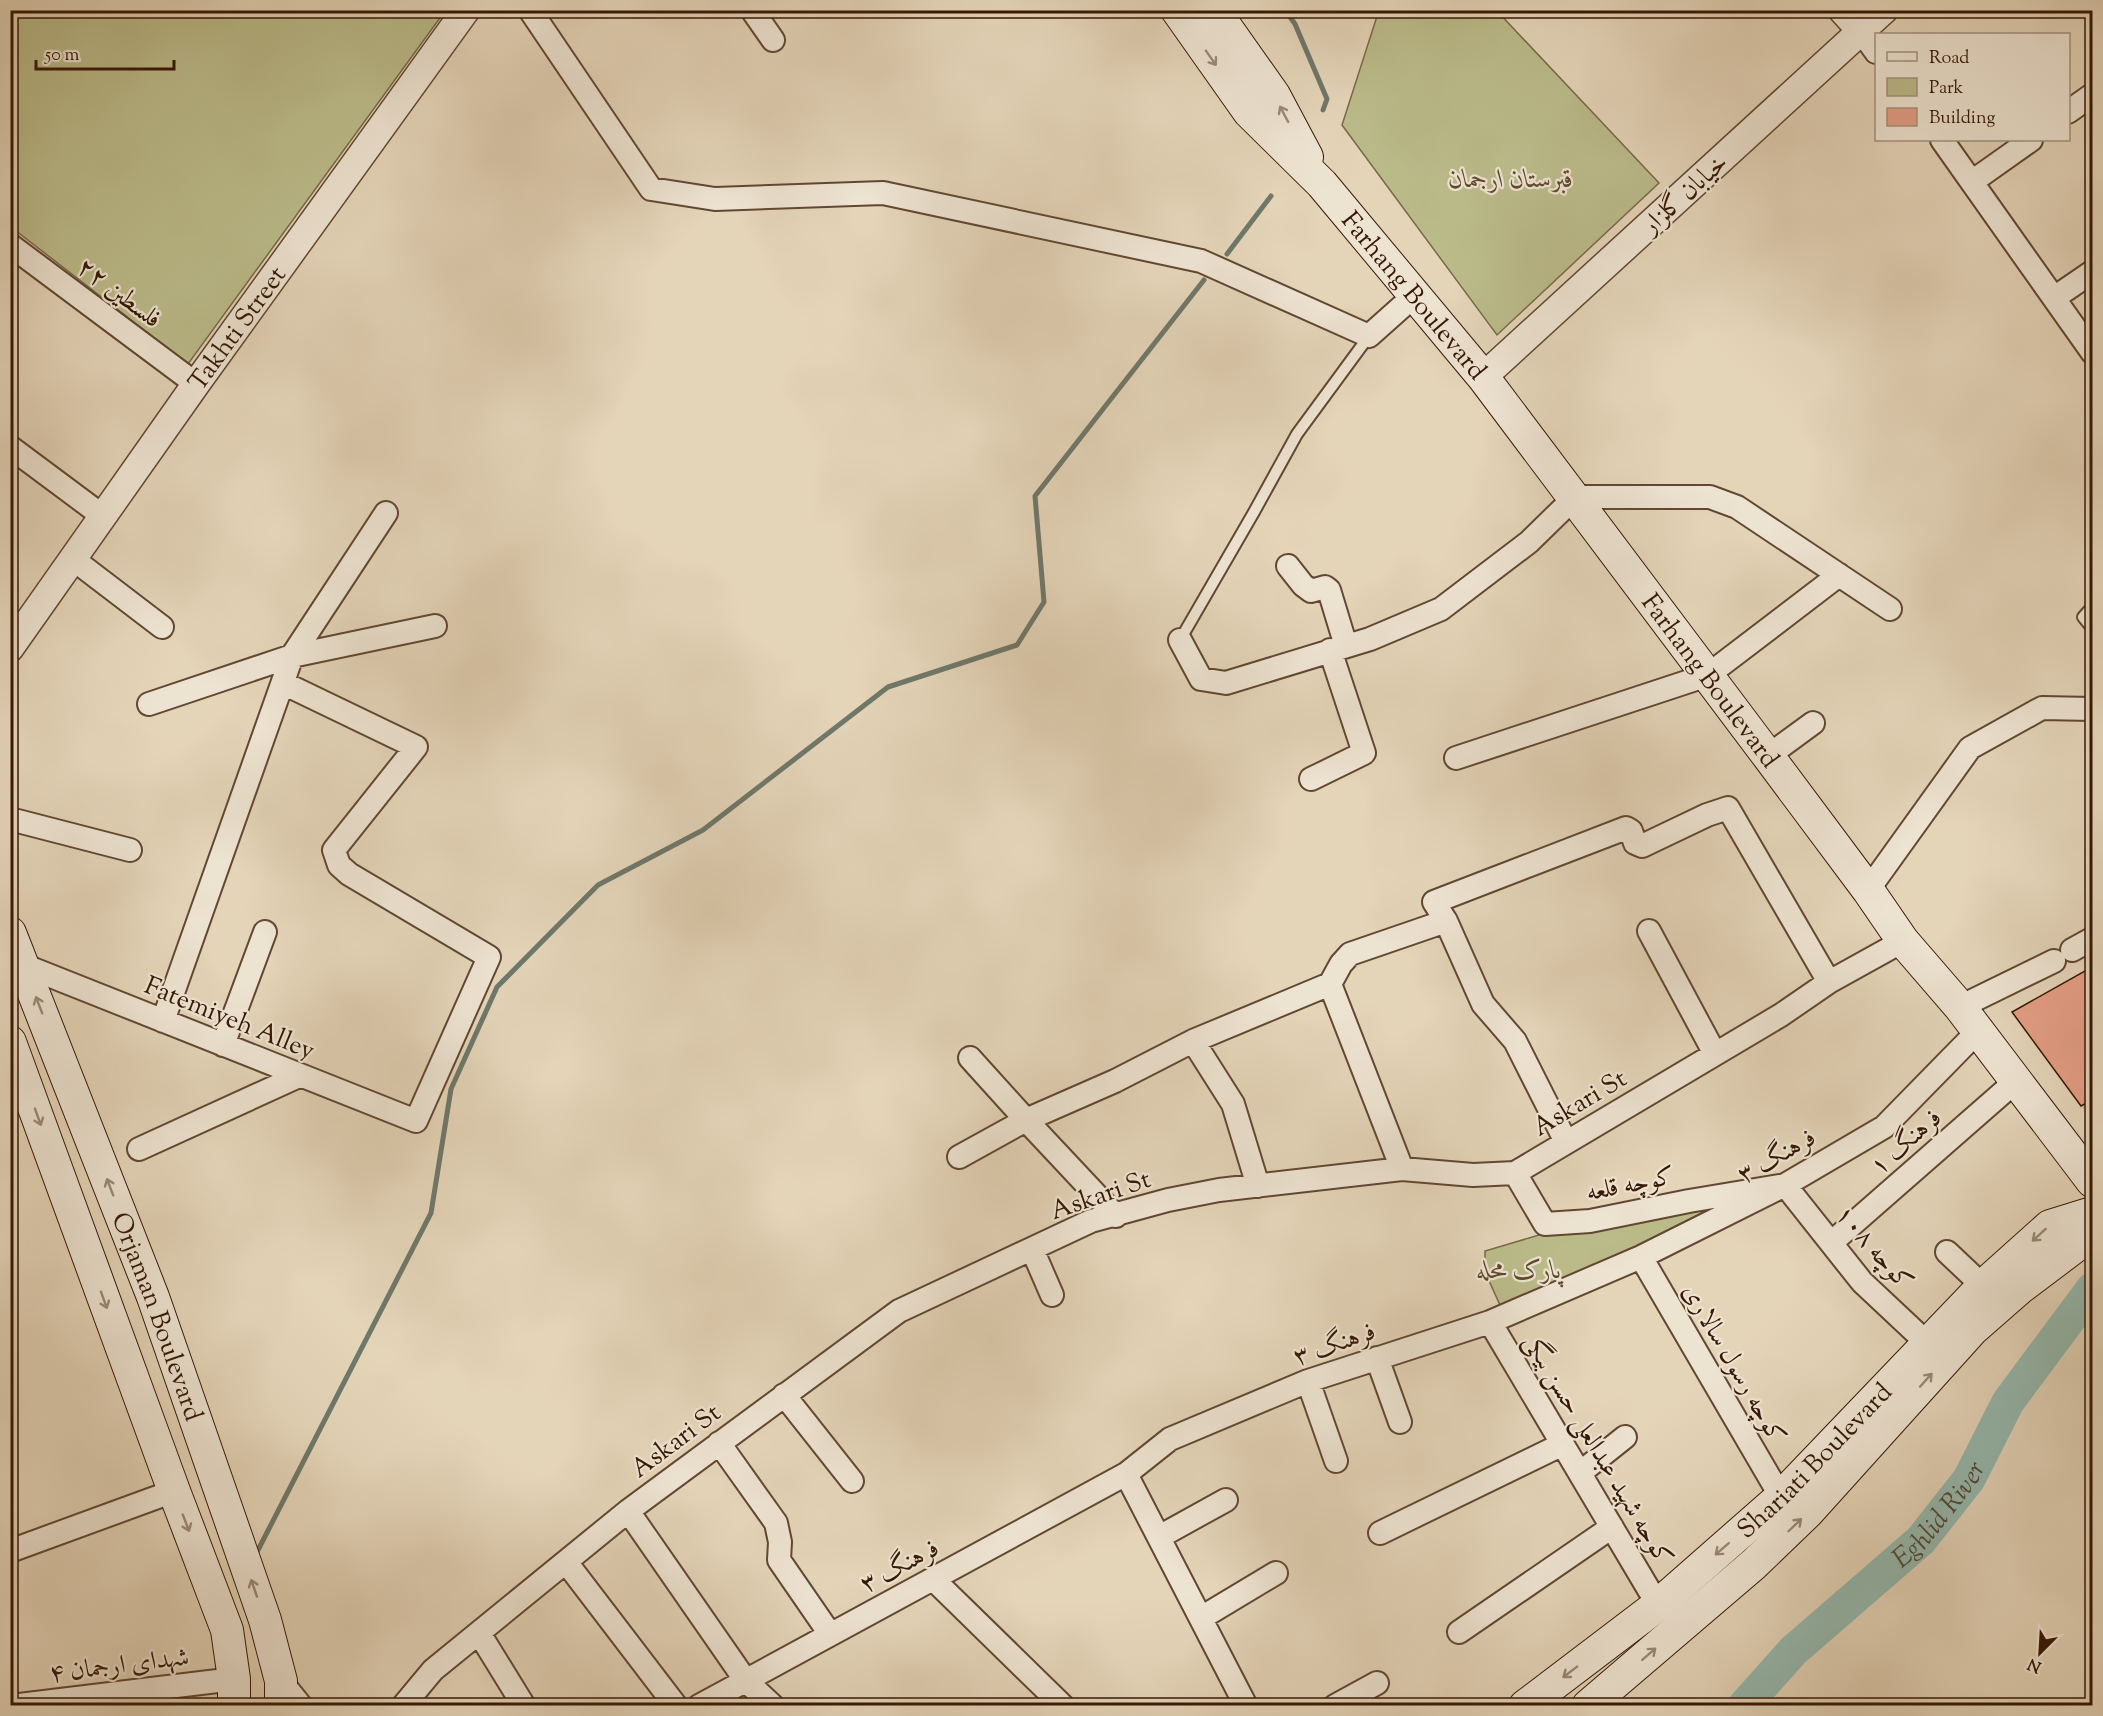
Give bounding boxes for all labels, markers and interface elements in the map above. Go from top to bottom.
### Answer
scale bar [36,33,174,71]
legend [1875,33,2070,141]
text: 50 m [44,43,80,69]
text: Road [1929,46,1969,72]
one-way arrow [1205,50,1217,66]
text: Park [1929,76,1964,102]
one-way arrow [1278,106,1290,123]
text: Building [1929,106,1995,132]
street label: خیابان گلزار [1632,146,1737,246]
park label: قبرستان ارجمان [1448,162,1574,199]
street label: Farhang Boulevard [1331,204,1494,389]
street label: فلسطین ۲۲ [68,250,169,338]
street label: Takhti Street [181,259,296,400]
street label: Farhang Boulevard [1631,587,1787,777]
street label: Fatemiyeh Alley [138,968,320,1070]
one-way arrow [33,997,44,1015]
street label: Askari St [1526,1061,1635,1147]
street label: فرهنگ ۱ [1862,1101,1951,1185]
one-way arrow [33,1107,44,1126]
street label: فرهنگ ۳ [1731,1120,1823,1194]
street label: کوچه قلعه [1583,1159,1678,1212]
street label: Askari St [1046,1162,1156,1231]
one-way arrow [103,1178,114,1197]
street label: کوچه ۱۰۸ [1825,1198,1921,1300]
street label: Orjaman Boulevard [101,1207,211,1427]
one-way arrow [2032,1228,2047,1242]
park label: پارک محله [1476,1253,1564,1290]
street label: کوچه رسول سالاری [1672,1277,1794,1452]
one-way arrow [100,1290,111,1309]
street label: فرهنگ ۳ [1289,1314,1381,1377]
street label: کوچه شهید عبدالعلی حسن بیگی [1513,1327,1681,1573]
one-way arrow [1919,1373,1933,1388]
street label: Shariati Boulevard [1730,1375,1902,1549]
street label: Askari St [624,1396,729,1488]
water label: Eghlid River [1884,1455,1997,1579]
one-way arrow [181,1513,192,1532]
one-way arrow [1787,1517,1802,1532]
street label: فرهنگ ۳ [854,1531,946,1603]
one-way arrow [1715,1542,1730,1556]
one-way arrow [247,1579,258,1598]
north arrow [2010,1623,2070,1683]
street label: شهدای ارجمان ۴ [47,1640,191,1693]
one-way arrow [1641,1647,1656,1661]
text: N [2024,1651,2045,1678]
one-way arrow [1562,1665,1578,1678]

